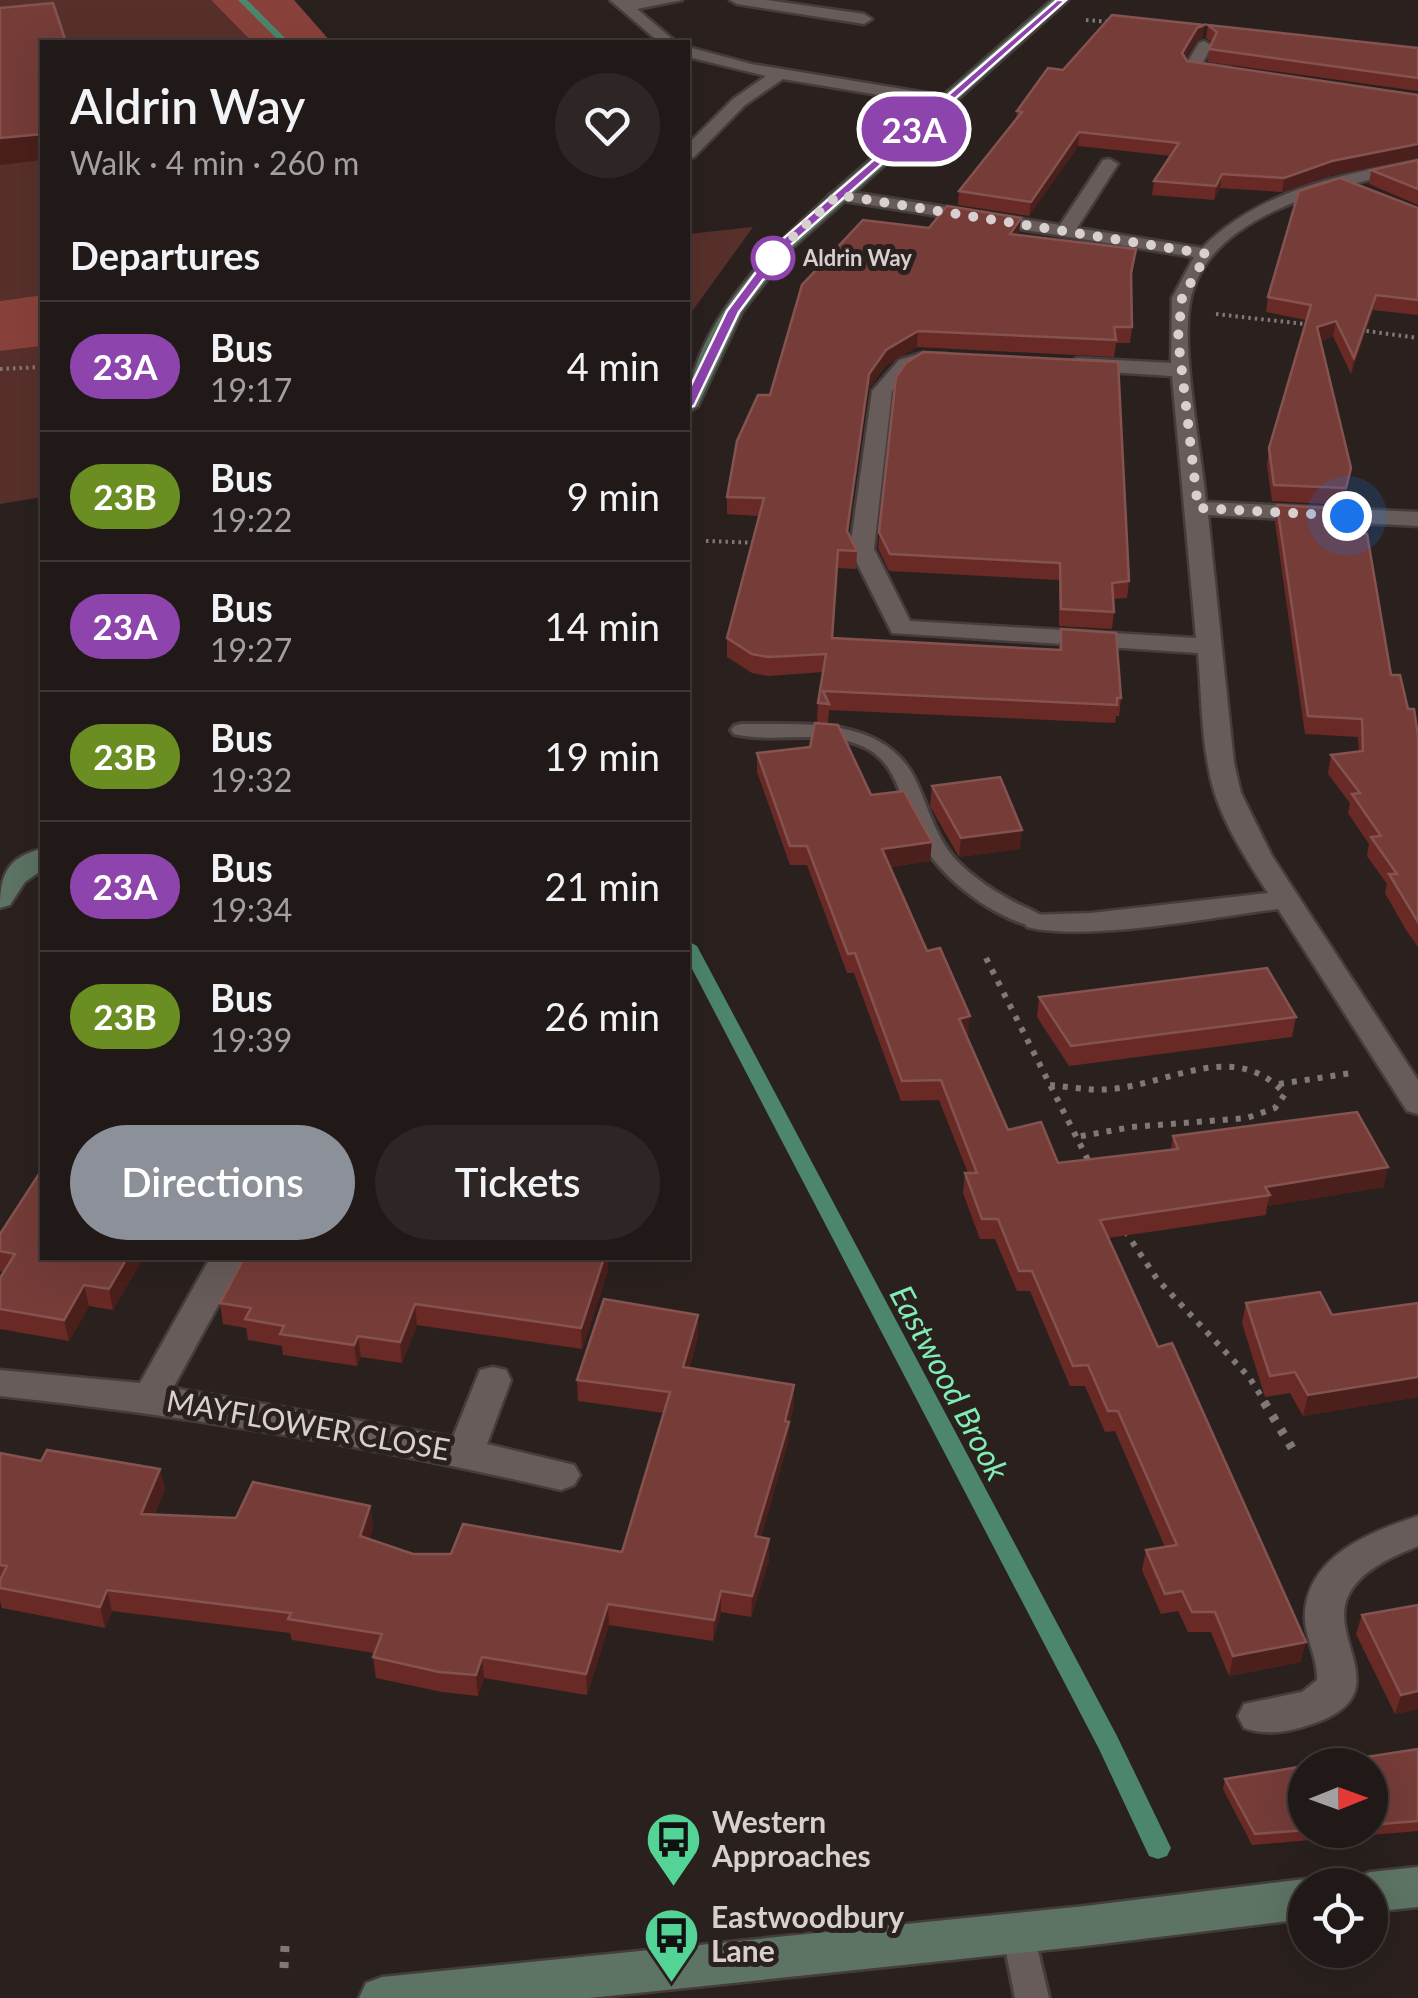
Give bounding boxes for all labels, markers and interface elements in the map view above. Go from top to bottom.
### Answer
button: heart [555,73,660,178]
text: Aldrin Way [70,77,305,134]
line badge: 23A [856,96,972,162]
text: 23A [882,108,946,150]
text: Walk · 4 min · 260 m [70,143,359,182]
text: Departures [70,232,260,278]
marker: Aldrin Way [752,237,794,279]
place label: Aldrin Way [802,244,912,271]
text: Bus [210,324,273,370]
text: 4 min [567,343,660,389]
text: 23A [93,345,157,387]
text: 19:17 [210,370,292,409]
text: Bus [210,454,273,500]
text: 9 min [567,473,660,519]
text: 23B [93,475,157,517]
your location [1322,491,1372,541]
text: 19:22 [210,500,292,539]
text: Bus [210,584,273,630]
text: 14 min [545,603,660,649]
text: 23A [93,605,157,647]
text: 19:27 [210,630,292,669]
text: Bus [210,714,273,760]
text: 19 min [545,733,660,779]
text: 23B [93,735,157,777]
text: 19:32 [210,760,292,799]
text: Bus [210,844,273,890]
text: 21 min [545,863,660,909]
text: 23A [93,865,157,907]
text: 19:34 [210,890,292,929]
text: Bus [210,974,273,1020]
text: 26 min [545,993,660,1039]
text: 23B [93,995,157,1037]
text: 19:39 [210,1020,292,1059]
button: Directions [70,1125,355,1240]
button: Tickets [375,1125,660,1240]
water label: Eastwood Brook [883,1278,1018,1487]
street label: MAYFLOWER CLOSE [164,1381,453,1467]
north arrow [1288,1748,1388,1848]
map controls [1288,1748,1388,1968]
place label: Western Approaches [711,1803,871,1873]
bus stop icon: Western Approaches [643,1810,703,1889]
button: locate [1288,1868,1388,1968]
place label: Eastwoodbury Lane [711,1898,904,1968]
bus stop icon: Eastwoodbury Lane [642,1905,702,1984]

